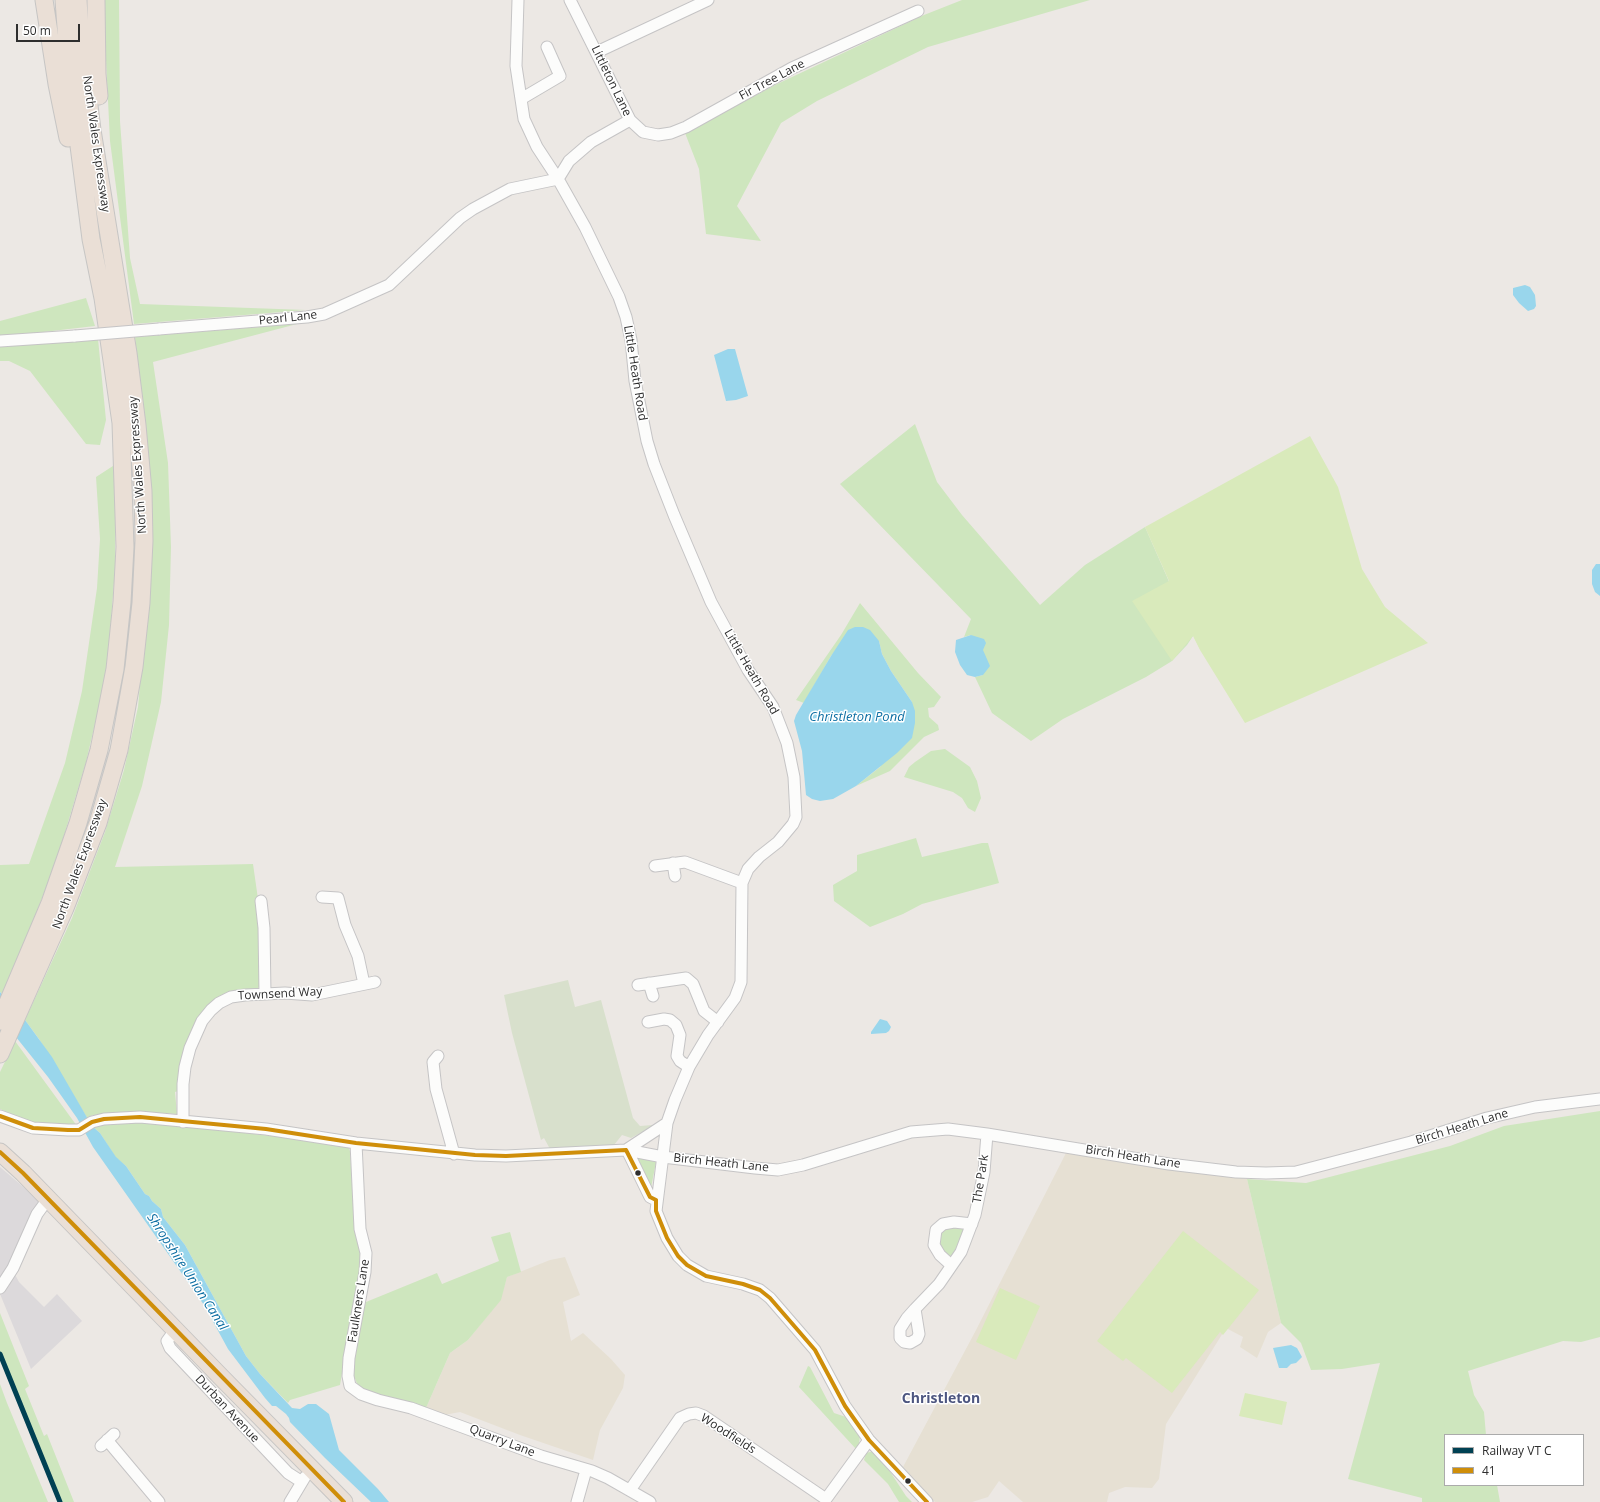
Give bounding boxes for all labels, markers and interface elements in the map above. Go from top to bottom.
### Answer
scale bar [18,16,82,42]
text: 50 m [23,22,51,39]
street label: Littleton Lane [588,43,634,119]
street label: Fir Tree Lane [737,57,807,103]
street label: North Wales Expressway [79,75,113,213]
street label: Pearl Lane [258,308,318,328]
street label: Little Heath Road [620,324,650,422]
street label: North Wales Expressway [126,396,150,534]
street label: Little Heath Road [721,627,781,717]
water label: Christleton Pond [809,709,905,725]
street label: North Wales Expressway [50,797,110,931]
street label: Townsend Way [237,985,323,1003]
street label: Birch Heath Lane [1414,1106,1510,1148]
street label: Birch Heath Lane [1084,1142,1182,1172]
street label: Birch Heath Lane [673,1151,769,1175]
street label: The Park [970,1154,992,1204]
unlabelled marker [633,1168,643,1178]
water label: Shropshire Union Canal [143,1211,231,1333]
street label: Faulkners Lane [345,1258,373,1344]
street label: Durban Avenue [192,1372,262,1446]
district label: Christleton [902,1391,980,1407]
street label: Woodfields [698,1411,758,1457]
street label: Quarry Lane [467,1422,537,1460]
legend [1444,1434,1584,1486]
text: Railway VT C [1482,1442,1552,1459]
text: 41 [1482,1462,1496,1479]
unlabelled marker [903,1476,913,1486]

